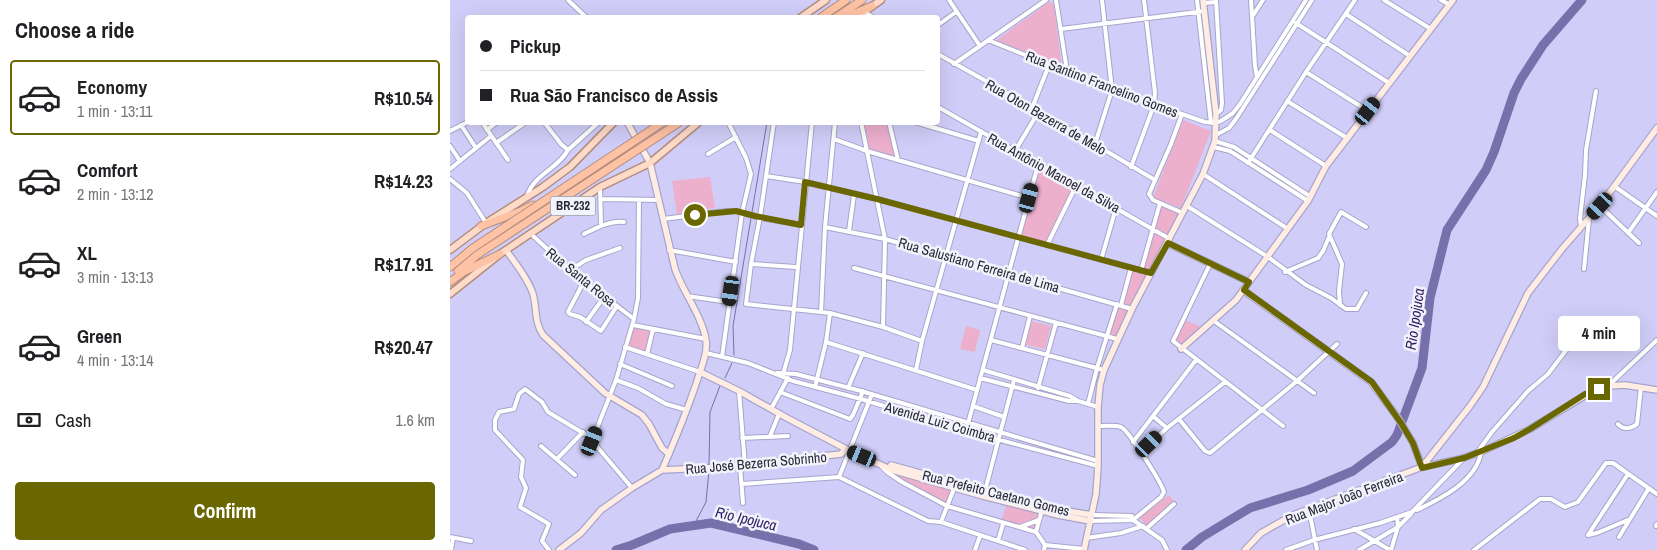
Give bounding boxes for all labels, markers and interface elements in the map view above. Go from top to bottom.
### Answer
text: Choose a ride [15,15,134,45]
text: Pickup [510,33,561,59]
street label: Rua Santino Francelino Gomes [1023,47,1181,121]
text: Economy [77,74,147,100]
icon: car [17,75,62,120]
street label: Rua Oton Bezerra de Melo [982,75,1110,159]
text: Rua São Francisco de Assis [510,82,718,108]
text: R$10.54 [374,85,433,111]
car [1352,95,1383,127]
text: 1 min · 13:11 [77,100,153,122]
street label: Rua Antônio Manoel da Silva [985,129,1124,217]
text: Comfort [77,157,138,183]
icon: car [17,158,62,203]
text: R$14.23 [374,168,433,194]
car [1017,182,1040,214]
text: 2 min · 13:12 [77,183,154,205]
car [1584,190,1615,222]
road number: BR-232 [550,197,596,216]
route start [684,204,706,226]
street label: Rua Salustiano Ferreira de Lima [896,233,1062,297]
text: XL [77,240,97,266]
icon: car [17,241,62,286]
street label: Rua Santa Rosa [543,243,620,311]
text: R$17.91 [374,251,433,277]
text: 3 min · 13:13 [77,266,154,288]
car [721,275,740,307]
water label: Rio Ipojuca [1400,287,1429,351]
callout: 4 min [1558,316,1640,352]
text: 4 min [1582,322,1616,344]
text: Green [77,323,122,349]
icon: car [17,324,62,369]
text: R$20.47 [374,334,433,360]
text: 4 min · 13:14 [77,349,154,371]
route end [1588,378,1610,400]
street label: Avenida Luiz Coimbra [882,397,998,447]
icon: cash [15,406,43,434]
text: Cash [55,407,91,433]
text: 1.6 km [396,409,435,431]
car [579,424,604,458]
car [1133,428,1165,460]
car [845,443,878,469]
street label: Rua José Bezerra Sobrinho [685,448,827,478]
street label: Rua Prefeito Caetano Gomes [920,466,1072,520]
street label: Rua Major João Ferreira [1283,467,1406,529]
button: Confirm [15,482,435,540]
water label: Rio Ipojuca [713,501,779,536]

